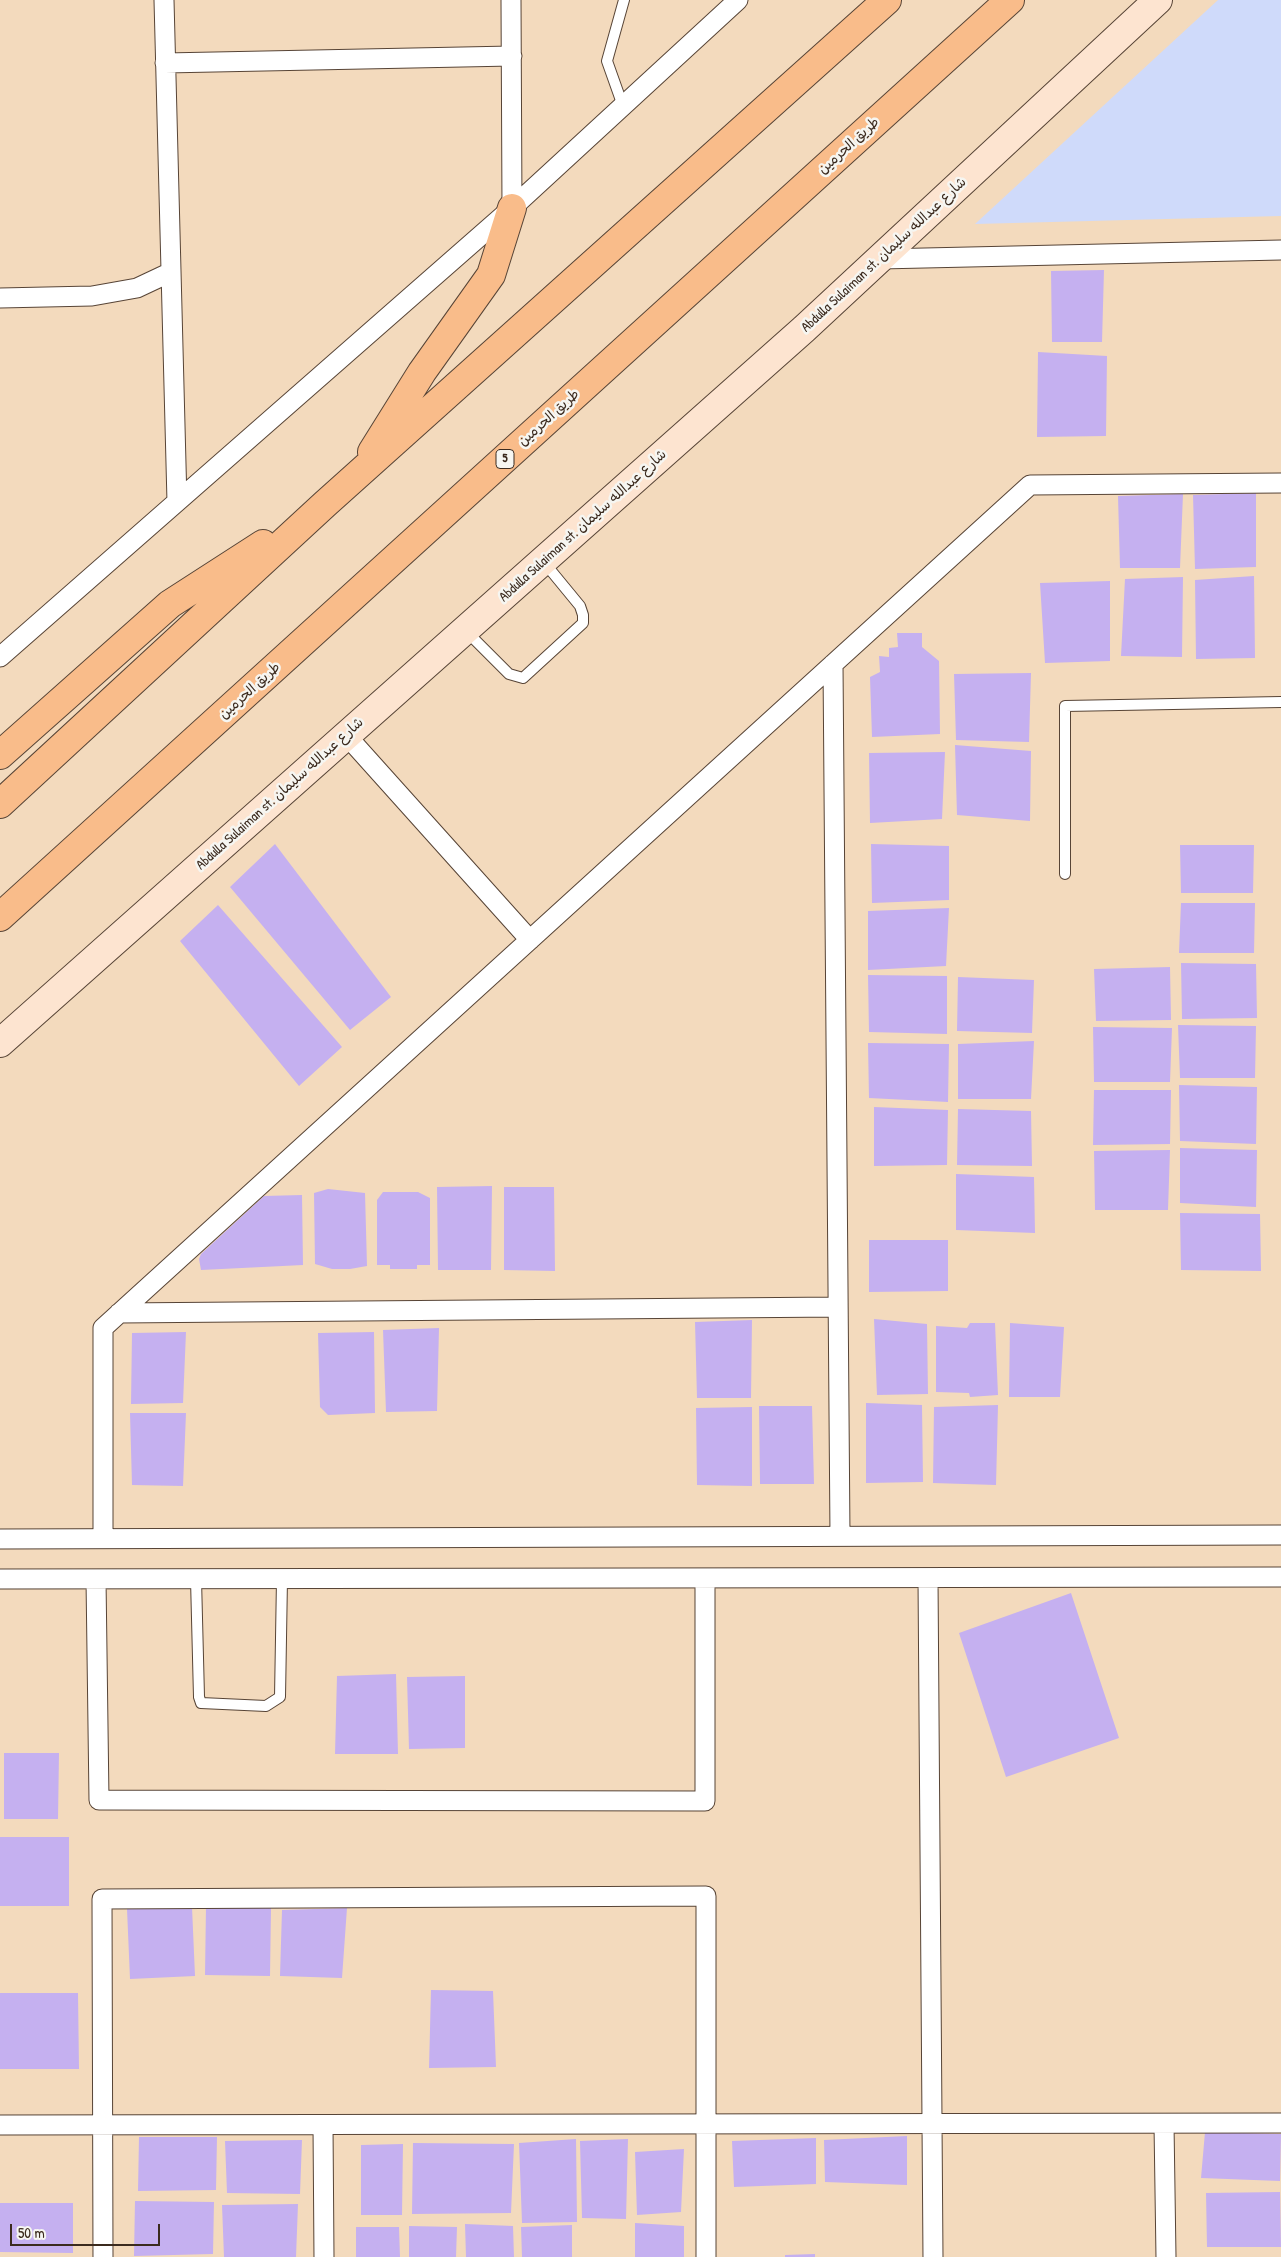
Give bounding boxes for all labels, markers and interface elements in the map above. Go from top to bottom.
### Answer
street label: طريق الحرمين [815,114,883,178]
street label: Abdulla Sulaiman st. شارع عبدالله سليمان [798,174,970,336]
street label: طريق الحرمين [515,386,583,450]
street label: Abdulla Sulaiman st. شارع عبدالله سليمان [496,446,670,606]
road number: 5 [496,449,514,468]
street label: طريق الحرمين [216,659,284,723]
street label: Abdulla Sulaiman st. شارع عبدالله سليمان [193,714,367,874]
scale bar [12,2214,162,2246]
text: 50 m [18,2222,45,2243]

